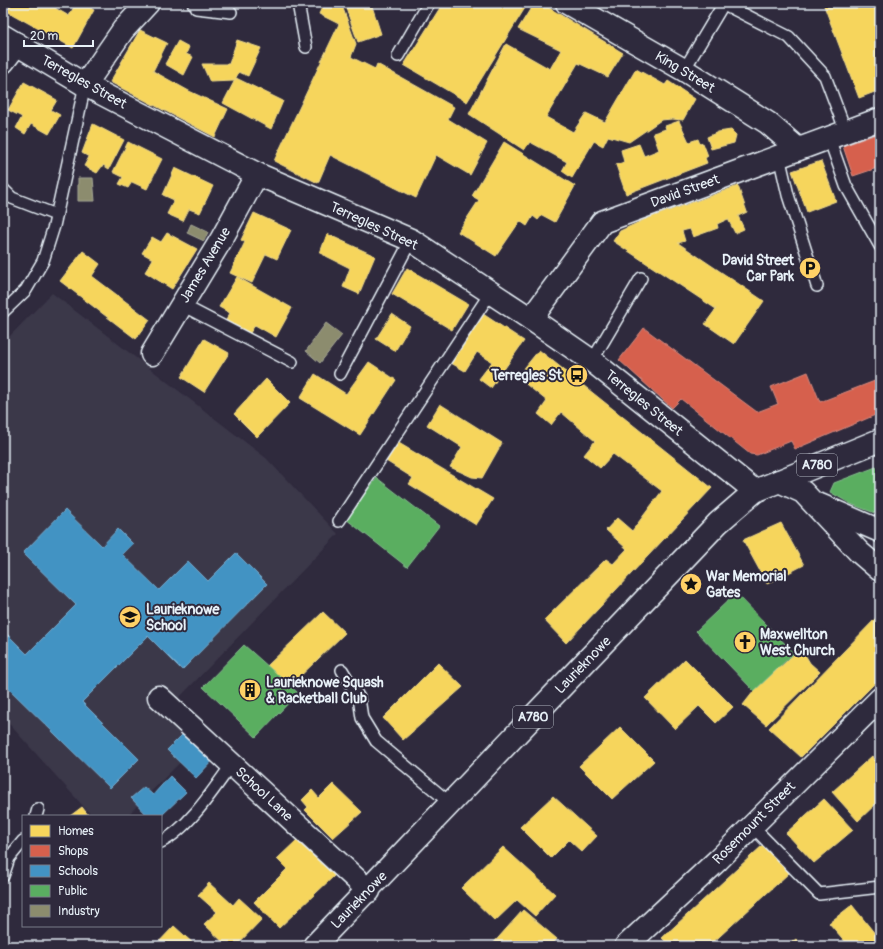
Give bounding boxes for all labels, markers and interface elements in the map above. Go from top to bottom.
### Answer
scale bar [24,22,93,48]
text: 20 m [30,29,59,44]
street label: King Street [652,48,718,97]
street label: Terregles Street [38,52,130,113]
street label: David Street [648,171,722,211]
street label: Terregles Street [327,198,421,254]
street label: James Avenue [176,224,234,306]
place label: David Street Car Park [722,252,794,285]
parking icon: David Street Car Park [797,255,823,281]
bus stop icon: Terregles St [564,362,590,388]
place label: Terregles St [490,367,562,384]
street label: Terregles Street [602,367,687,440]
road number: A780 [797,454,837,476]
place label: War Memorial Gates [706,568,787,601]
place icon: War Memorial Gates [678,571,704,597]
place label: Laurieknowe School [146,601,220,634]
school or university icon: Laurieknowe School [117,604,143,630]
place label: Maxwellton West Church [760,626,835,659]
church icon: Maxwellton West Church [732,629,758,655]
street label: Laurieknowe [551,633,615,697]
place label: Laurieknowe Squash & Racketball Club [266,674,384,707]
building icon: Laurieknowe Squash & Racketball Club [237,677,263,703]
road number: A780 [513,706,553,728]
street label: School Lane [232,763,296,825]
street label: Rosemount Street [709,778,799,868]
legend [22,815,162,927]
text: Homes [58,824,94,839]
text: Shops [58,844,89,859]
text: Schools [58,864,98,879]
street label: Laurieknowe [327,868,391,932]
text: Public [58,884,88,899]
text: Industry [58,904,100,919]

